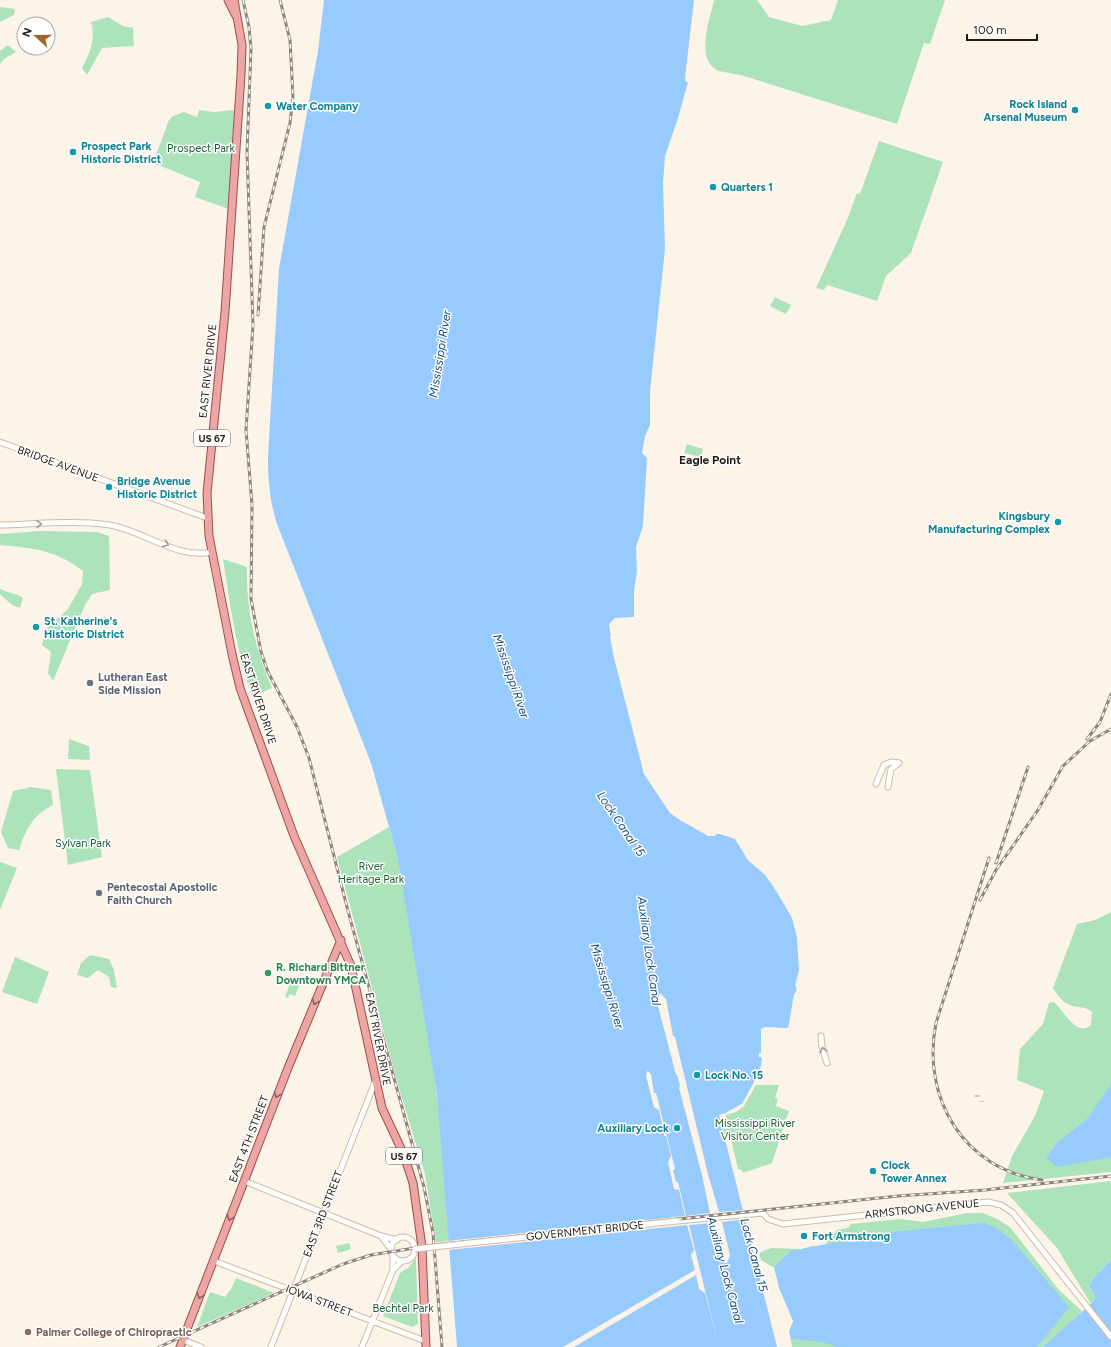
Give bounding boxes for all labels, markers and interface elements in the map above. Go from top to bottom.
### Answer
north arrow [16,16,56,56]
scale bar [967,16,1037,42]
text: 100 m [973,23,1007,37]
text: N [20,26,35,39]
place label: Rock Island Arsenal Museum [984,98,1067,124]
place label: Water Company [276,100,359,113]
marker: Water Company [263,101,273,111]
marker: Rock Island Arsenal Museum [1070,105,1080,115]
place label: Prospect Park Historic District [81,140,162,166]
park label: Prospect Park [167,142,236,155]
marker: Prospect Park Historic District [68,147,78,157]
place label: Quarters 1 [721,181,773,194]
marker: Quarters 1 [708,182,718,192]
water label: Mississippi River [426,308,454,399]
street label: EAST RIVER DRIVE [197,323,219,419]
road number: US 67 [194,430,230,446]
street label: BRIDGE AVENUE [16,443,100,485]
district label: Eagle Point [679,453,741,467]
place label: Bridge Avenue Historic District [117,475,198,501]
marker: Bridge Avenue Historic District [104,482,114,492]
place label: Kingsbury Manufacturing Complex [928,510,1051,536]
marker: Kingsbury Manufacturing Complex [1053,517,1063,527]
one-way arrow [36,520,42,528]
one-way arrow [162,540,169,548]
place label: St. Katherine's Historic District [44,615,125,641]
marker: St. Katherine's Historic District [31,622,41,632]
water label: Mississippi River [490,632,532,721]
street label: EAST RIVER DRIVE [237,652,279,746]
place label: Lutheran East Side Mission [98,671,168,697]
marker: Lutheran East Side Mission [85,678,95,688]
water label: Lock Canal 15 [594,789,648,859]
park label: Sylvan Park [55,837,112,850]
park label: River Heritage Park [338,860,405,886]
place label: Pentecostal Apostolic Faith Church [107,881,218,907]
marker: Pentecostal Apostolic Faith Church [94,888,104,898]
water label: Auxiliary Lock Canal [634,895,664,1007]
water label: Mississippi River [587,942,627,1031]
place label: R. Richard Bittner Downtown YMCA [276,961,366,987]
marker: R. Richard Bittner Downtown YMCA [263,968,273,978]
street label: EAST RIVER DRIVE [363,991,393,1087]
one-way arrow [312,998,320,1006]
one-way arrow [820,1046,828,1053]
place label: Lock No. 15 [705,1069,763,1082]
marker: Lock No. 15 [692,1070,702,1080]
one-way arrow [274,1092,282,1099]
street label: EAST 4TH STREET [226,1094,272,1184]
park label: Mississippi River Visitor Center [715,1117,796,1143]
place label: Auxiliary Lock [597,1122,669,1135]
marker: Auxiliary Lock [672,1123,682,1133]
road number: US 67 [386,1148,422,1164]
place label: Clock Tower Annex [881,1159,947,1185]
marker: Clock Tower Annex [868,1166,878,1176]
street label: EAST 3RD STREET [301,1169,345,1259]
street label: ARMSTRONG AVENUE [864,1197,980,1221]
one-way arrow [227,1214,235,1221]
water label: Auxiliary Lock Canal [704,1214,746,1325]
water label: Lock Canal 15 [737,1217,771,1293]
street label: GOVERNMENT BRIDGE [525,1218,645,1244]
place label: Fort Armstrong [812,1230,890,1243]
marker: Fort Armstrong [799,1231,809,1241]
street label: IOWA STREET [284,1282,354,1320]
one-way arrow [197,1292,205,1299]
park label: Bechtel Park [372,1302,434,1315]
place label: Palmer College of Chiropractic [36,1326,192,1339]
marker: Palmer College of Chiropractic [23,1327,33,1337]

